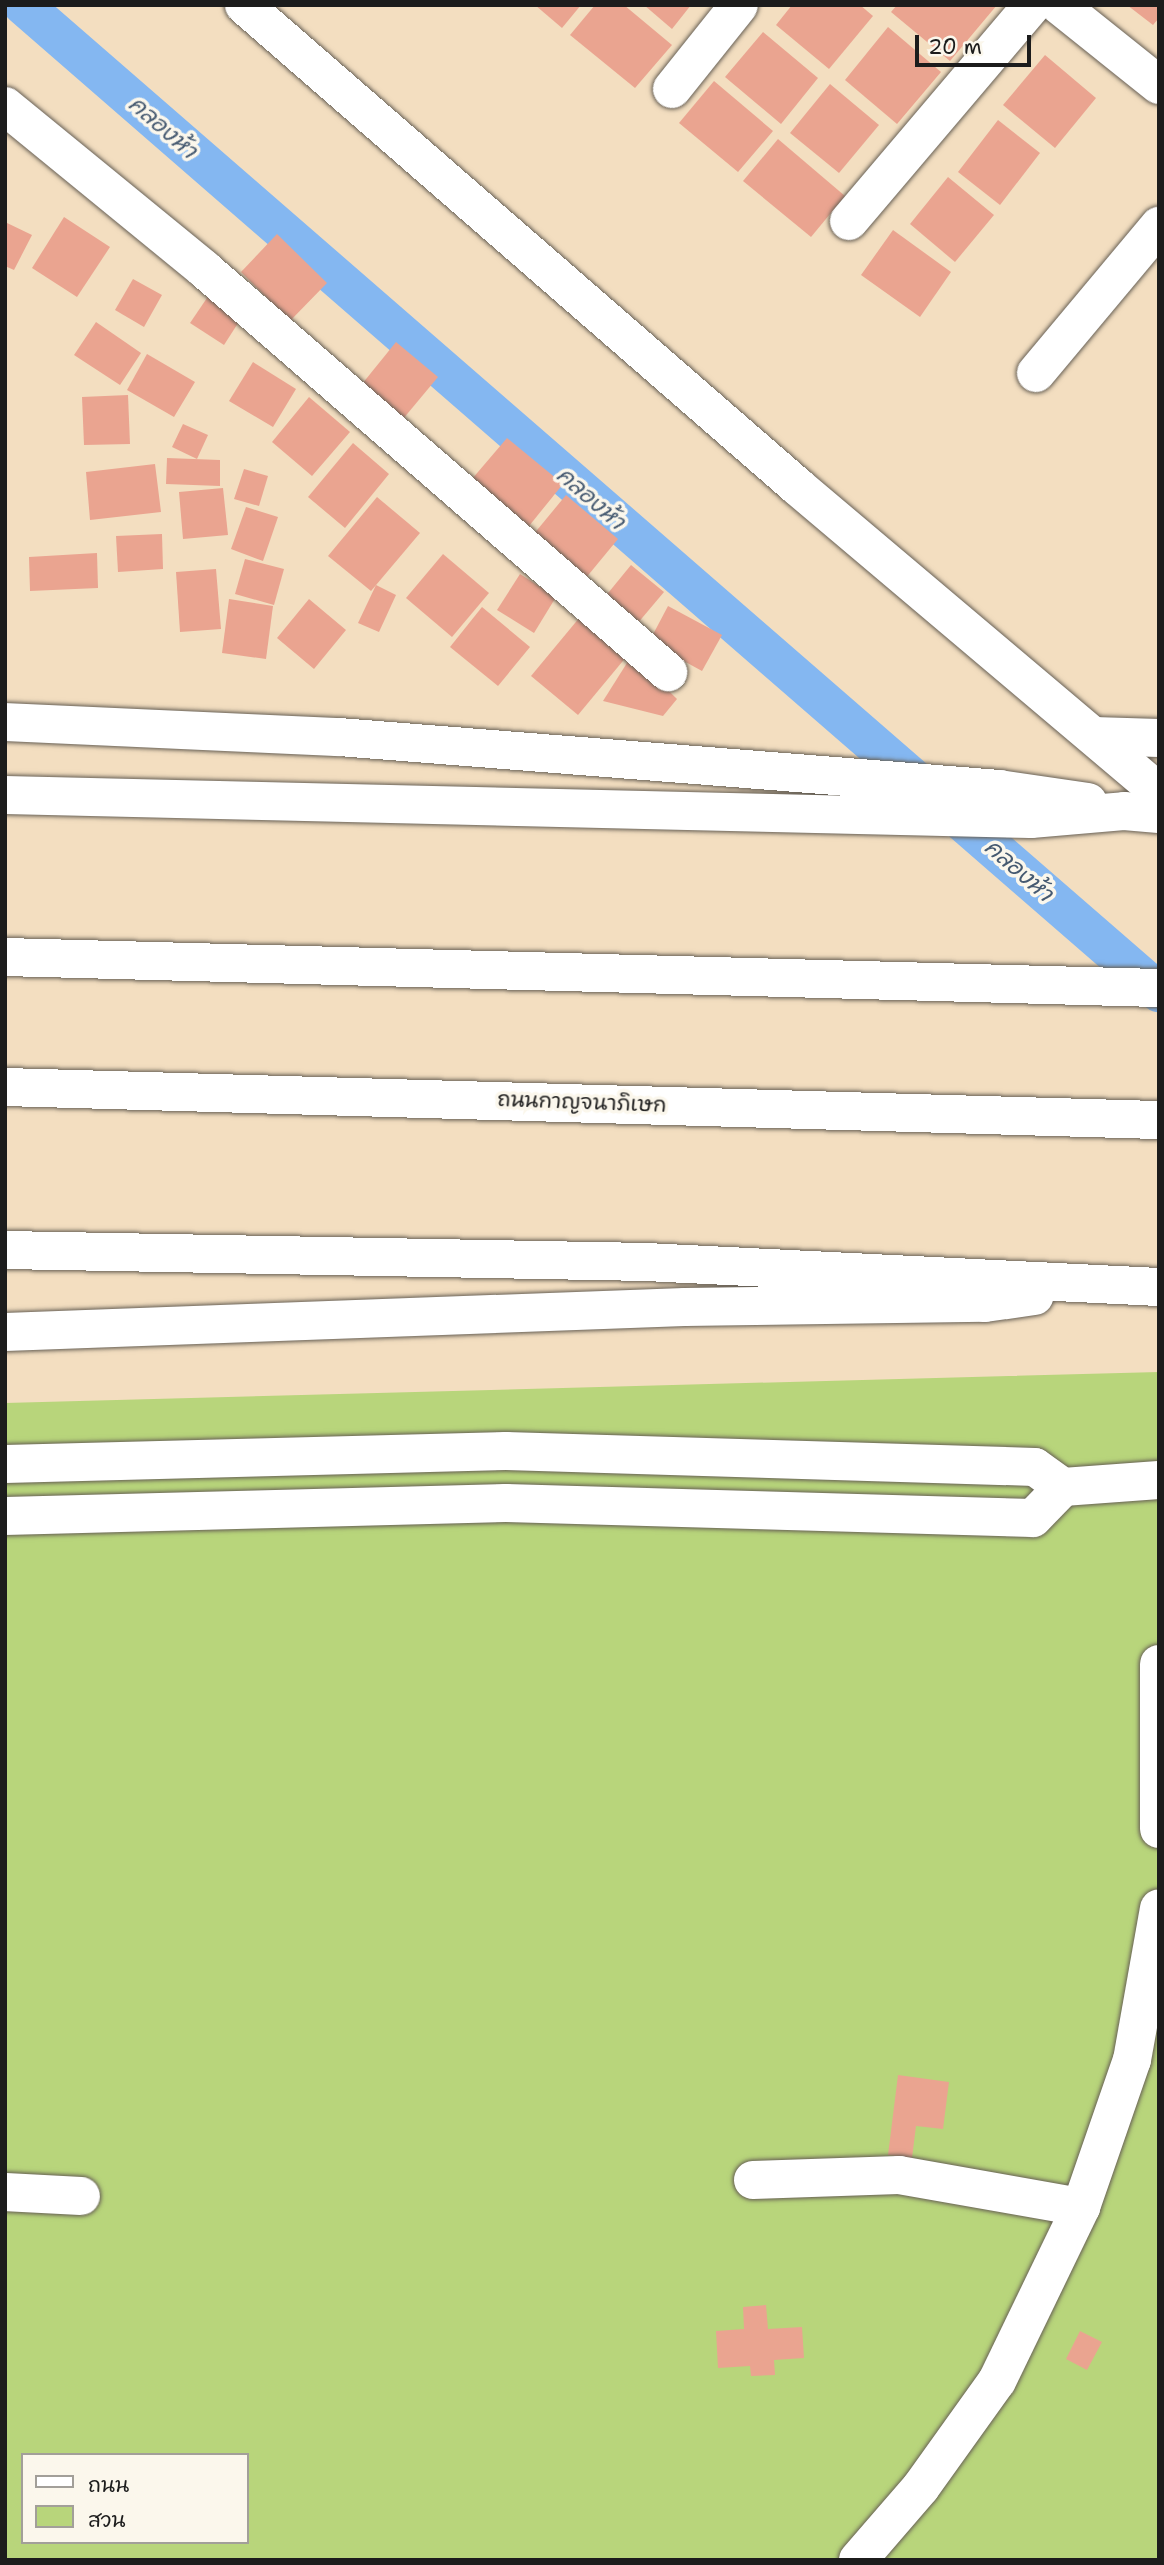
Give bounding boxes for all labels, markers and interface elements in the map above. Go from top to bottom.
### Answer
scale bar [919,21,1034,65]
text: 20 m [928,33,982,61]
water label: คลองห้า [123,90,203,164]
water label: คลองห้า [551,461,631,535]
water label: คลองห้า [979,833,1059,907]
street label: ถนนกาญจนาภิเษก [497,1086,667,1118]
legend [21,2453,248,2544]
text: ถนน [88,2471,129,2499]
text: สวน [88,2506,125,2534]

